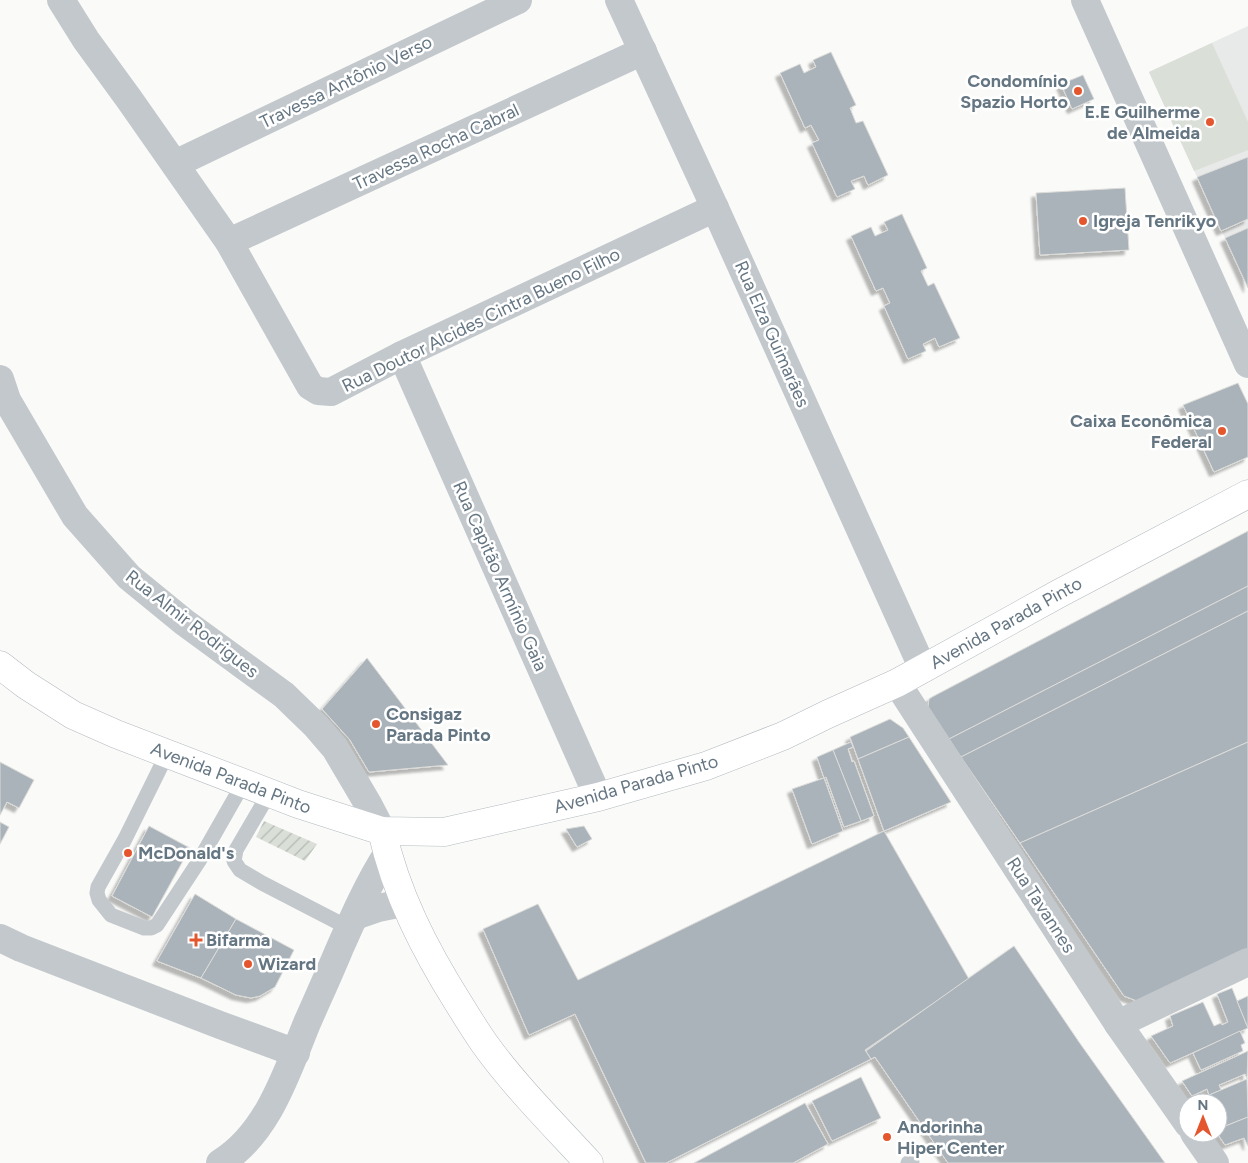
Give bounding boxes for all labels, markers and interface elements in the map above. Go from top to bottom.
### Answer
street label: Travessa Antônio Verso [256,31,436,133]
place label: Condomínio Spazio Horto [960,70,1068,113]
marker: Condomínio Spazio Horto [1072,85,1084,97]
street label: Travessa Rocha Cabral [349,99,523,195]
place label: E.E Guilherme de Almeida [1085,101,1200,144]
marker: E.E Guilherme de Almeida [1204,116,1216,128]
place label: Igreja Tenrikyo [1093,210,1216,232]
marker: Igreja Tenrikyo [1077,215,1089,227]
street label: Rua Doutor Alcides Cintra Bueno Filho [338,243,624,397]
street label: Rua Elza Guimarães [730,257,814,411]
place label: Caixa Econômica Federal [1070,410,1212,453]
marker: Caixa Econômica Federal [1216,425,1228,437]
street label: Rua Capitão Armínio Gaia [448,478,552,674]
street label: Rua Almir Rodrigues [121,565,263,683]
street label: Avenida Parada Pinto [926,572,1086,674]
place label: Consigaz Parada Pinto [386,703,491,746]
marker: Consigaz Parada Pinto [370,718,382,730]
street label: Avenida Parada Pinto [148,737,314,819]
street label: Avenida Parada Pinto [551,750,721,818]
place label: McDonald's [138,842,235,864]
marker: McDonald's [122,847,134,859]
street label: Rua Tavannes [1002,853,1080,957]
place label: Bifarma [206,929,270,951]
marker: Bifarma [190,934,202,946]
place label: Wizard [258,953,316,975]
marker: Wizard [242,958,254,970]
north arrow [1178,1093,1228,1143]
text: N [1198,1097,1208,1114]
place label: Andorinha Hiper Center [897,1116,1004,1159]
marker: Andorinha Hiper Center [881,1131,893,1143]

